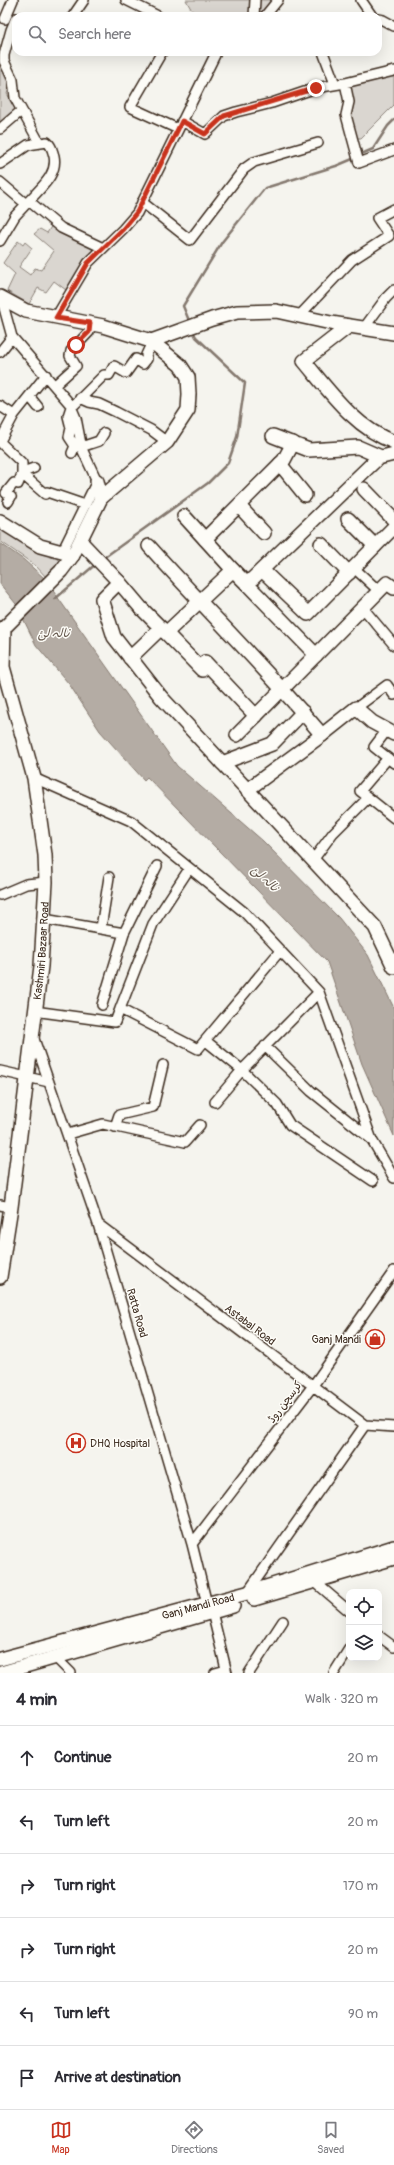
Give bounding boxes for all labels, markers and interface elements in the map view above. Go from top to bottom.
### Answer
search box [12,12,382,56]
icon: search [26,23,48,45]
text: Search here [58,25,131,44]
route end [307,79,325,97]
route start [67,336,85,354]
water label: نالہ لئ [38,626,72,641]
water label: نالہ لئ [248,862,283,896]
street label: Kashmiri Bazaar Road [30,901,51,1000]
street label: Ratta Road [124,1287,150,1339]
street label: Astabal Road [222,1302,278,1348]
shop icon: Ganj Mandi [364,1328,386,1350]
place label: Ganj Mandi [312,1333,361,1346]
street label: کرسچن روڈ [265,1378,305,1426]
hospital icon: DHQ Hospital [65,1432,87,1454]
place label: DHQ Hospital [90,1437,150,1450]
map controls [346,1589,382,1661]
button: locate [346,1589,382,1625]
street label: Ganj Mandi Road [160,1590,236,1622]
button: layers [346,1625,382,1661]
text: 4 min [16,1689,57,1710]
text: Walk · 320 m [305,1691,378,1707]
icon: ahead [16,1747,38,1769]
text: Continue [54,1748,112,1767]
text: 20 m [347,1750,378,1766]
icon: left [16,1811,38,1833]
text: Turn left [54,1812,110,1831]
text: 20 m [347,1814,378,1830]
icon: right [16,1875,38,1897]
text: Turn right [54,1876,115,1895]
text: 170 m [343,1878,378,1894]
icon: right [16,1939,38,1961]
text: Turn right [54,1940,115,1959]
text: 20 m [347,1942,378,1958]
icon: left [16,2003,38,2025]
text: Turn left [54,2004,110,2023]
text: 90 m [348,2006,378,2022]
icon: arrive [16,2067,38,2089]
text: Arrive at destination [54,2068,181,2087]
tab: Map [50,2119,72,2156]
tab: Directions [171,2119,218,2156]
tab: Saved [317,2119,344,2156]

